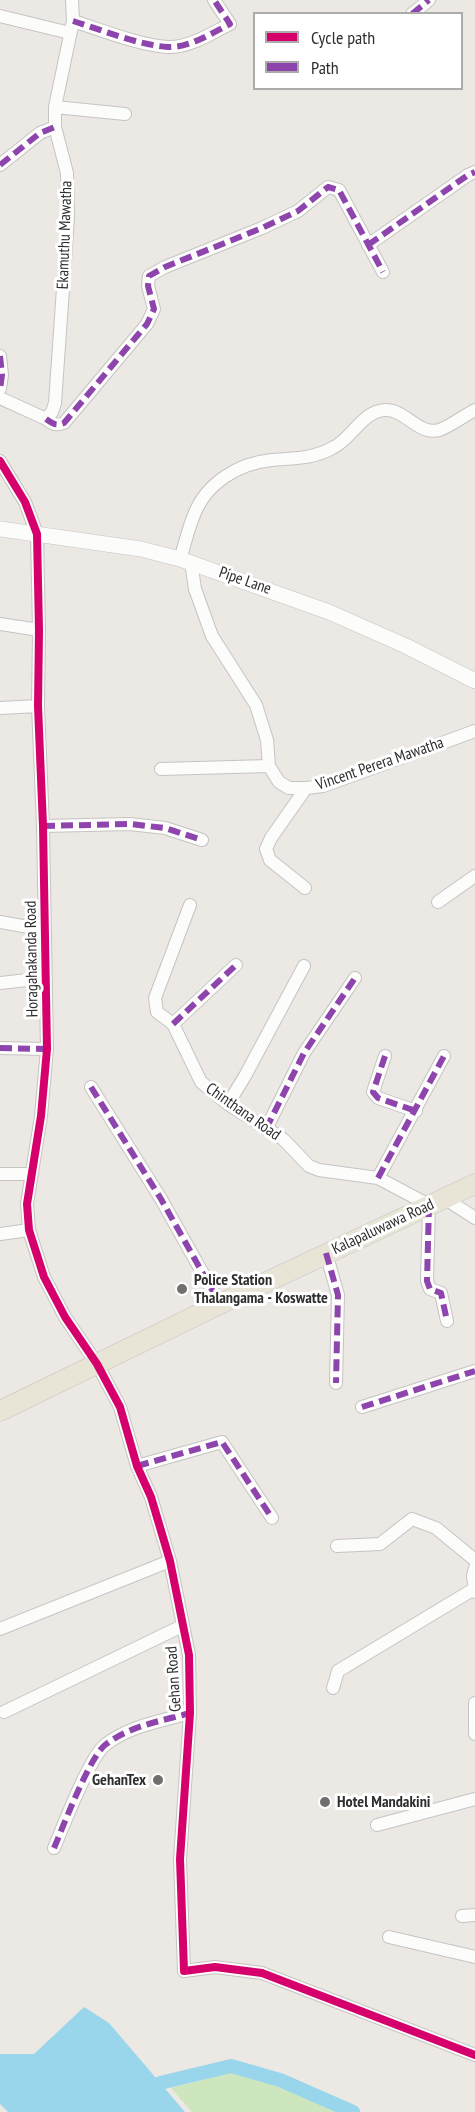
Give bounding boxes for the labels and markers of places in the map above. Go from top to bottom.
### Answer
place label: Police Station Thalangama - Koswatte [194,1270,328,1308]
marker: Police Station Thalangama - Koswatte [175,1282,189,1296]
place label: GehanTex [92,1770,146,1790]
marker: GehanTex [151,1773,165,1787]
place label: Hotel Mandakini [337,1792,430,1812]
marker: Hotel Mandakini [318,1795,332,1809]

